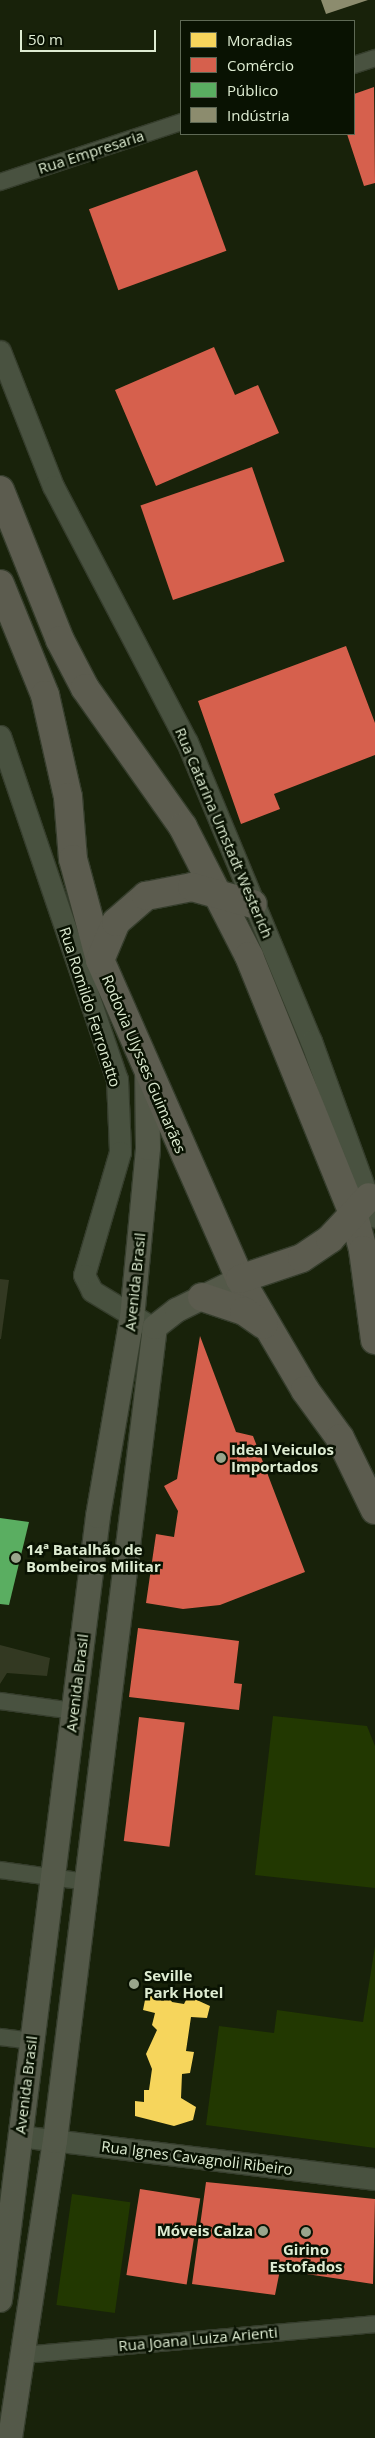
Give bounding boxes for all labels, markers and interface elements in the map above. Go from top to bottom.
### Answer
scale bar [22,20,159,52]
legend [180,20,355,135]
text: 50 m [28,29,63,49]
text: Moradias [227,30,292,50]
text: Comércio [227,55,294,75]
text: Público [227,80,278,100]
text: Indústria [227,105,290,125]
street label: Rua Empresaria [36,126,146,178]
street label: Rua Catarina Umstadt Westerich [171,725,277,941]
street label: Rua Romildo Ferronatto [56,925,124,1089]
street label: Rodovia Ulysses Guimarães [98,972,190,1156]
street label: Avenida Brasil [121,1232,149,1332]
place label: Ideal Veiculos Importados [231,1440,334,1475]
marker: Ideal Veiculos Importados [215,1452,227,1464]
place label: 14ª Batalhão de Bombeiros Militar [26,1540,161,1575]
marker: 14ª Batalhão de Bombeiros Militar [10,1552,22,1564]
street label: Avenida Brasil [62,1633,92,1733]
place label: Seville Park Hotel [144,1966,223,2001]
marker: Seville Park Hotel [128,1978,140,1990]
street label: Avenida Brasil [11,2035,41,2135]
street label: Rua Ignes Cavagnoli Ribeiro [100,2137,294,2179]
place label: Móveis Calza [157,2222,253,2240]
marker: Móveis Calza [257,2225,269,2237]
marker: Girino Estofados [300,2226,312,2238]
place label: Girino Estofados [270,2240,342,2275]
street label: Rua Joana Luiza Arienti [118,2323,278,2355]

